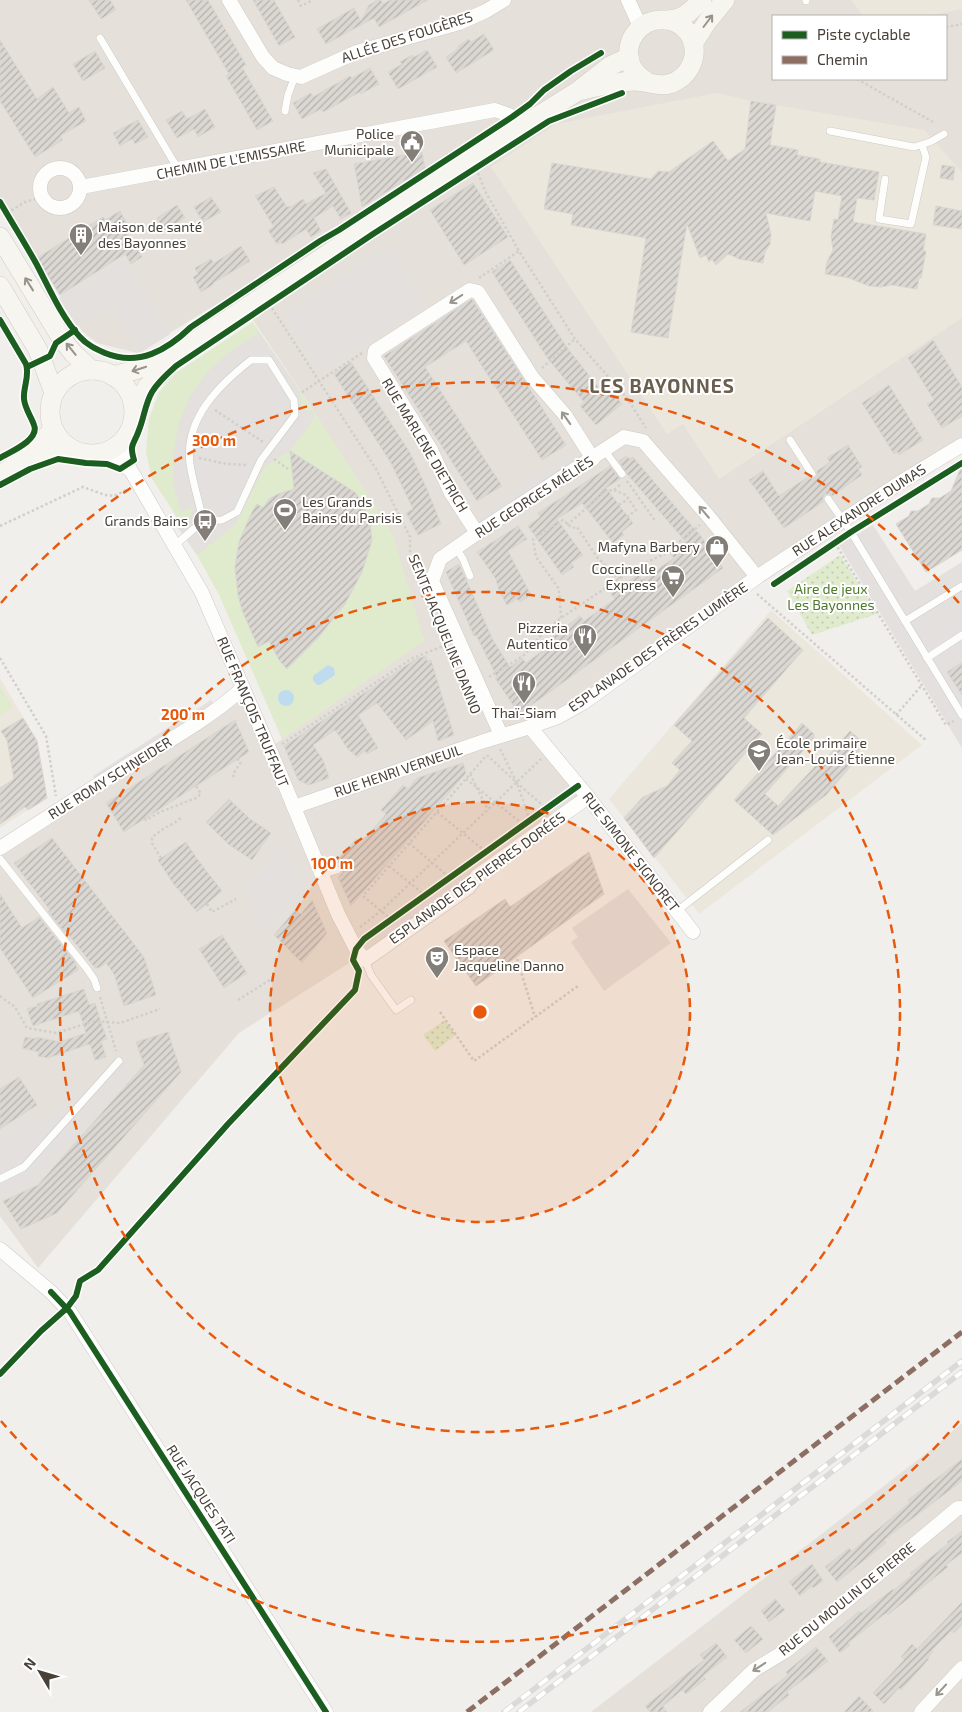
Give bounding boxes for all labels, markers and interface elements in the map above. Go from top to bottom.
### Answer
street label: ALLÉE DES FOUGÈRES [339,7,475,66]
one-way arrow [703,14,713,28]
legend [772,15,947,80]
text: Piste cyclable [817,25,911,43]
text: Chemin [817,50,868,68]
place label: Police Municipale [324,125,394,158]
public building icon: Police Municipale [399,129,425,163]
street label: CHEMIN DE L'EMISSAIRE [155,137,307,182]
place label: Maison de santé des Bayonnes [98,218,202,251]
building icon: Maison de santé des Bayonnes [68,222,94,256]
one-way arrow [23,277,33,291]
one-way arrow [449,294,463,304]
one-way arrow [65,343,76,356]
one-way arrow [131,364,147,374]
district label: LES BAYONNES [589,374,735,397]
street label: RUE MARLENE DIETRICH [379,375,472,515]
one-way arrow [561,411,571,425]
text: 300 m [192,431,236,449]
street label: RUE GEORGES MÉLIÈS [471,452,596,541]
street label: RUE ALEXANDRE DUMAS [789,460,929,559]
place label: Les Grands Bains du Parisis [302,493,402,526]
sports icon: Les Grands Bains du Parisis [272,497,298,531]
one-way arrow [699,506,710,519]
bus stop icon: Grands Bains [192,508,218,542]
place label: Grands Bains [104,512,188,529]
shop icon: Mafyna Barbery [704,534,730,568]
place label: Mafyna Barbery [598,538,701,555]
street label: SENTE JACQUELINE DANNO [406,551,485,716]
place label: Coccinelle Express [592,560,656,593]
supermarket icon: Coccinelle Express [660,564,686,598]
street label: ESPLANADE DES FRÈRES LUMIÈRE [565,578,751,715]
park label: Aire de jeux Les Bayonnes [787,580,875,613]
place label: Pizzeria Autentico [507,619,568,652]
restaurant icon: Pizzeria Autentico [572,623,598,657]
street label: RUE FRANÇOIS TRUFFAUT [213,634,293,790]
restaurant icon: Thaï-Siam [511,670,537,704]
place label: Thaï-Siam [492,704,556,721]
text: 200 m [161,705,205,723]
street label: RUE ROMY SCHNEIDER [45,733,175,822]
place label: École primaire Jean-Louis Étienne [776,734,895,767]
school or university icon: École primaire Jean-Louis Étienne [746,738,772,772]
street label: RUE HENRI VERNEUIL [332,741,464,800]
street label: RUE SIMONE SIGNORET [579,789,683,915]
street label: ESPLANADE DES PIERRES DORÉES [385,808,568,947]
text: 100 m [311,854,353,872]
place label: Espace Jacqueline Danno [454,941,564,974]
theatre icon: Espace Jacqueline Danno [424,945,450,979]
centre of rings [471,1003,489,1021]
street label: RUE JACQUES TATI [163,1441,240,1546]
street label: RUE DU MOULIN DE PIERRE [775,1538,918,1659]
north arrow [15,1647,65,1697]
text: N [20,1654,39,1673]
one-way arrow [752,1662,766,1673]
one-way arrow [935,1683,947,1696]

